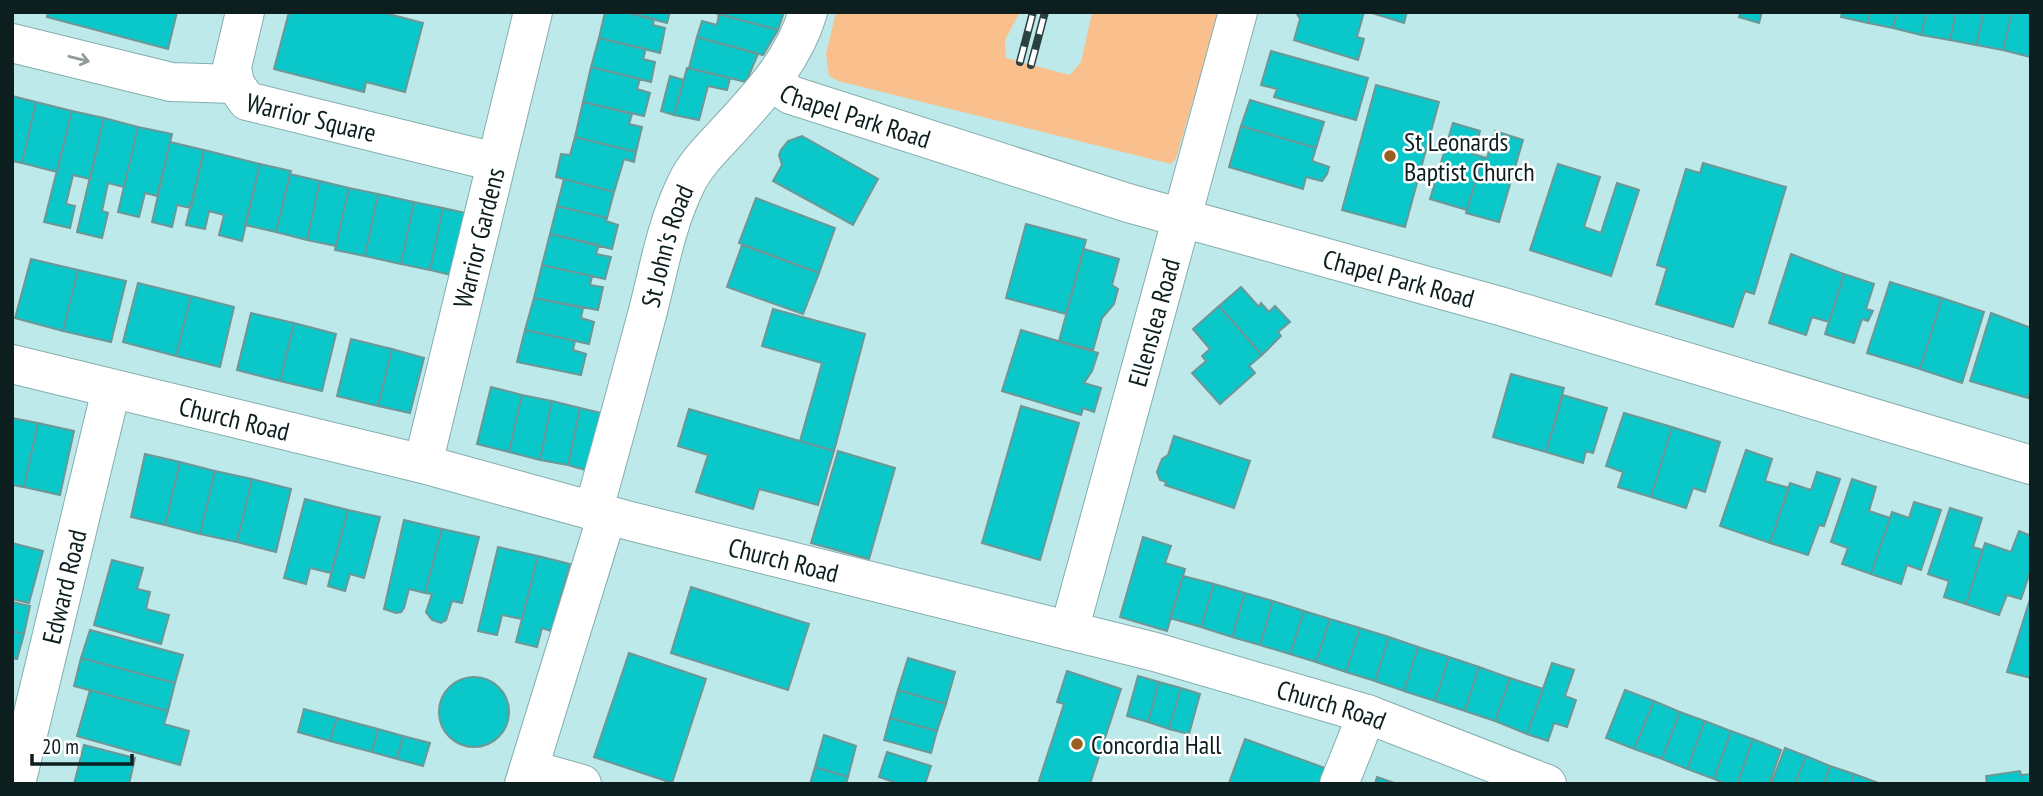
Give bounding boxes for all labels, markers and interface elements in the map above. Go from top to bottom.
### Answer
one-way arrow [67,53,89,66]
street label: Chapel Park Road [774,76,935,155]
street label: Warrior Square [243,85,380,149]
place label: St Leonards Baptist Church [1404,125,1535,188]
marker: St Leonards Baptist Church [1382,148,1398,164]
street label: Warrior Gardens [445,164,511,311]
street label: St John's Road [633,179,700,311]
street label: Chapel Park Road [1320,241,1478,315]
street label: Ellenslea Road [1120,255,1186,390]
street label: Church Road [176,389,293,447]
street label: Edward Road [34,526,93,647]
street label: Church Road [725,530,842,589]
street label: Church Road [1273,672,1391,736]
scale bar [32,722,131,766]
place label: Concordia Hall [1091,728,1221,761]
text: 20 m [42,733,79,760]
marker: Concordia Hall [1069,736,1085,752]

